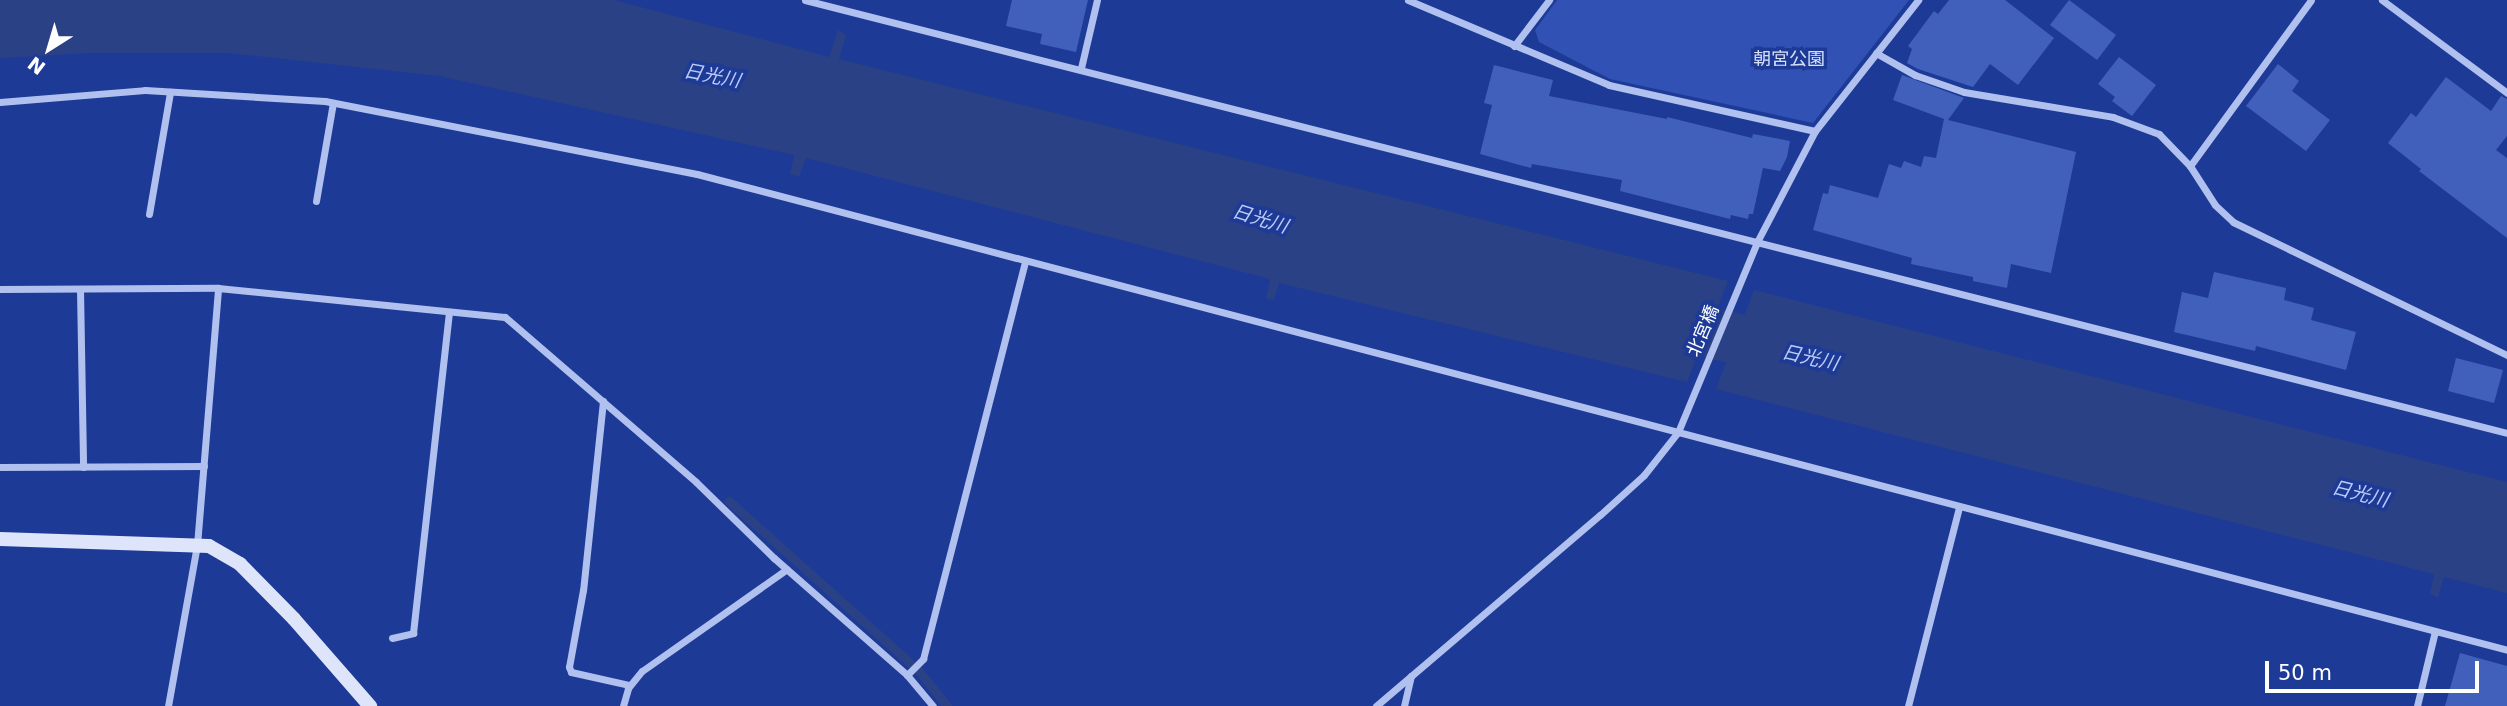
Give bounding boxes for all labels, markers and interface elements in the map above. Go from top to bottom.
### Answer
north arrow [14,14,84,84]
park label: 朝宮公園 [1753,48,1825,70]
text: N [23,52,49,79]
water label: 日光川 [682,59,742,93]
water label: 日光川 [1229,200,1291,238]
street label: 北宮橋 [1683,302,1723,360]
water label: 日光川 [1780,340,1840,376]
water label: 日光川 [2330,476,2390,512]
scale bar [2269,646,2482,690]
text: 50 m [2278,661,2332,685]

